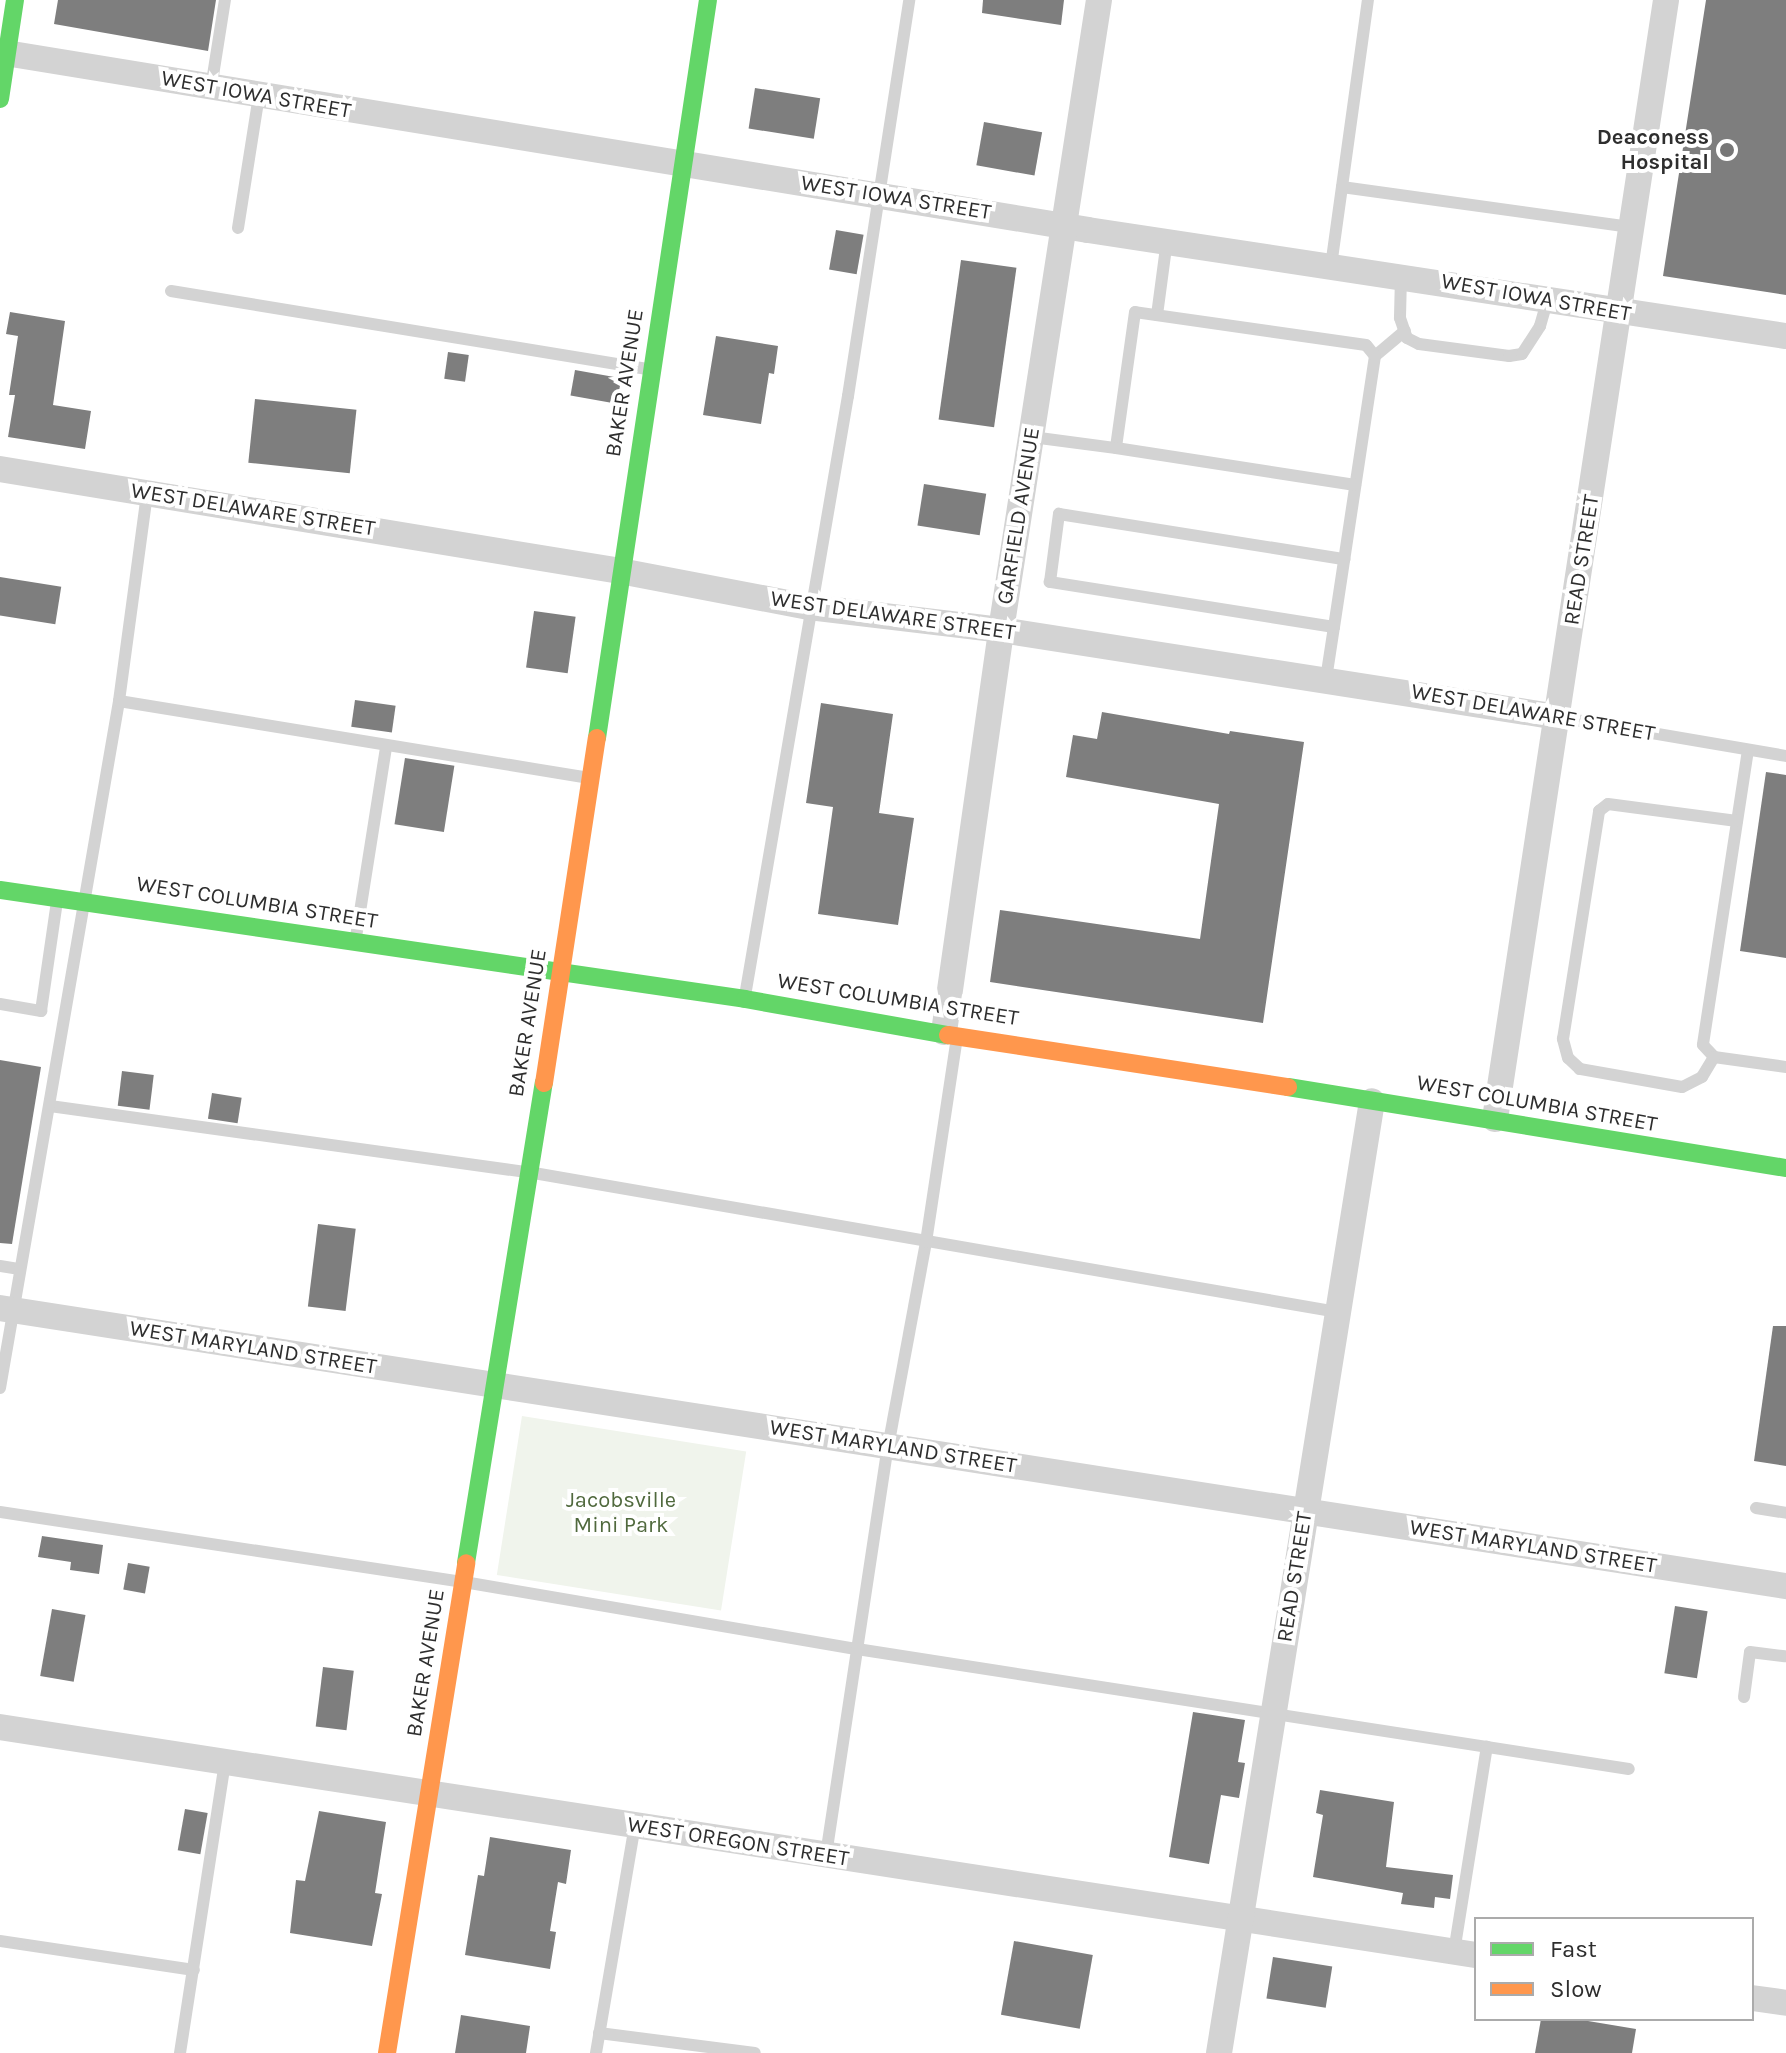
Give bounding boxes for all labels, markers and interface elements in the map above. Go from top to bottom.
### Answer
street label: WEST IOWA STREET [159,65,353,125]
place label: Deaconess Hospital [1597,124,1709,176]
marker: Deaconess Hospital [1716,139,1738,161]
street label: WEST IOWA STREET [799,170,993,226]
street label: WEST IOWA STREET [1439,268,1633,328]
street label: BAKER AVENUE [600,307,650,459]
street label: GARFIELD AVENUE [992,426,1046,606]
street label: WEST DELAWARE STREET [129,478,377,542]
street label: READ STREET [1559,493,1605,627]
street label: WEST DELAWARE STREET [769,586,1017,646]
street label: WEST DELAWARE STREET [1409,679,1657,747]
street label: WEST COLUMBIA STREET [135,871,379,935]
street label: BAKER AVENUE [503,947,553,1099]
street label: WEST COLUMBIA STREET [776,968,1020,1032]
street label: WEST COLUMBIA STREET [1415,1070,1659,1138]
street label: WEST MARYLAND STREET [128,1315,378,1381]
street label: WEST MARYLAND STREET [768,1414,1018,1480]
park label: Jacobsville Mini Park [566,1487,676,1538]
street label: READ STREET [1272,1510,1318,1644]
street label: WEST MARYLAND STREET [1408,1514,1658,1580]
street label: BAKER AVENUE [401,1587,451,1739]
street label: WEST OREGON STREET [625,1811,851,1873]
legend [1474,1917,1754,2021]
text: Fast [1550,1935,1597,1963]
text: Slow [1550,1975,1602,2003]

